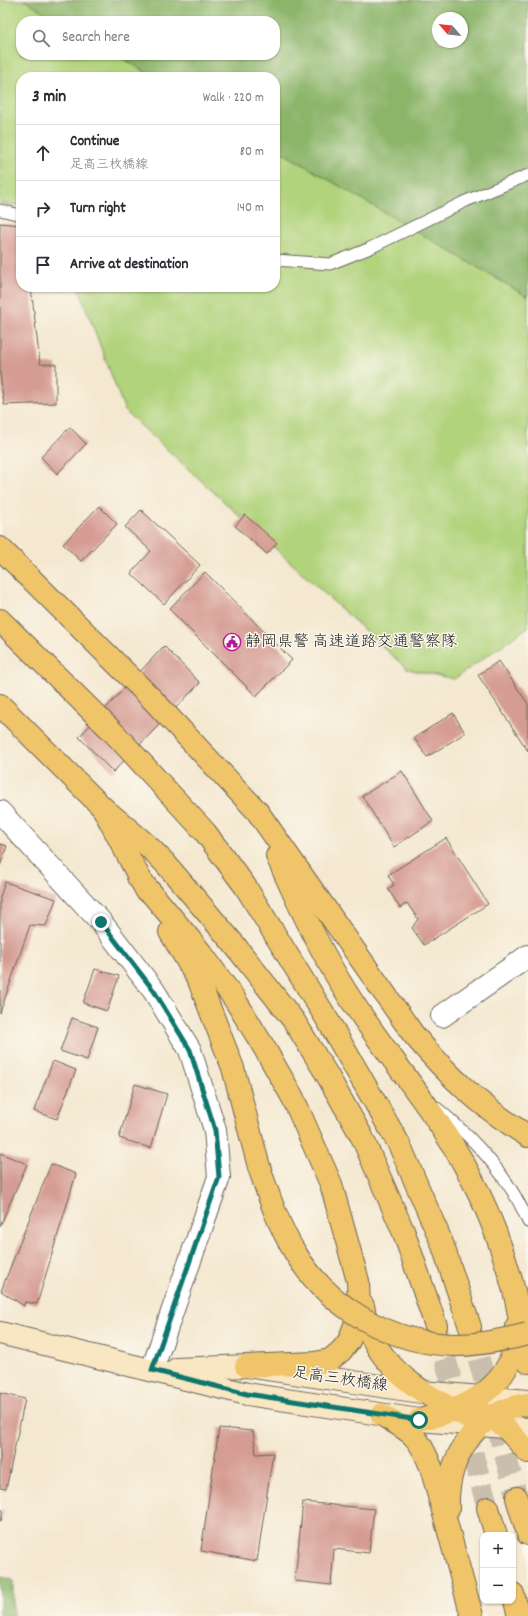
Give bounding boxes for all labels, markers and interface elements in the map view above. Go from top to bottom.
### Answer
north arrow [432,12,468,48]
search box [16,16,280,60]
icon: search [30,27,52,49]
text: Search here [62,27,130,49]
text: 3 min [32,86,66,110]
text: Walk · 220 m [203,89,264,108]
text: Continue [70,131,119,153]
icon: ahead [32,142,54,164]
text: 80 m [240,143,264,162]
text: 足高三枚橋線 [70,156,148,175]
icon: right [32,198,54,220]
text: Turn right [70,198,126,220]
text: 140 m [237,199,264,218]
icon: arrive [32,254,54,276]
text: Arrive at destination [70,254,188,276]
place label: 静岡県警 高速道路交通警察隊 [245,631,458,654]
public building icon: 静岡県警 高速道路交通警察隊 [222,632,242,652]
route end [92,913,110,931]
street label: 足高三枚橋線 [291,1362,389,1398]
route start [410,1411,428,1429]
map controls [480,1532,516,1604]
button: + [480,1532,516,1568]
button: − [480,1568,516,1604]

